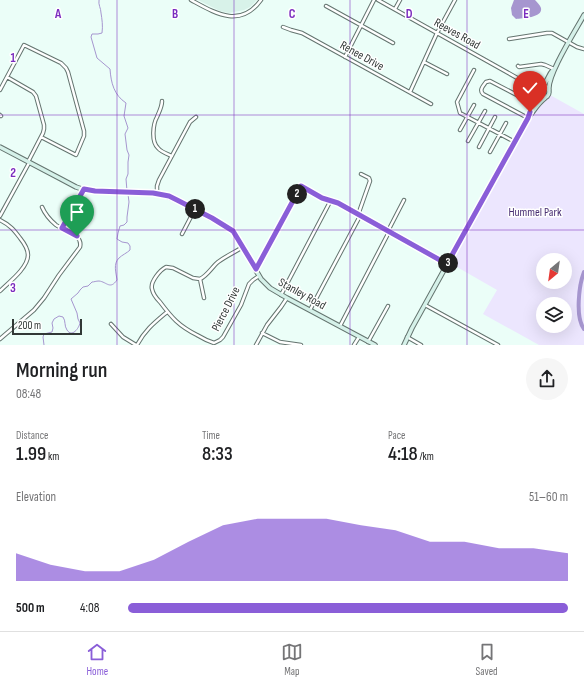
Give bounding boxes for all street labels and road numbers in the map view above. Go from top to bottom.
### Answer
street label: Reeves Road [431,15,483,53]
street label: Renee Drive [337,38,387,74]
street label: Stanley Road [276,275,328,313]
street label: Pierce Drive [208,284,244,334]

